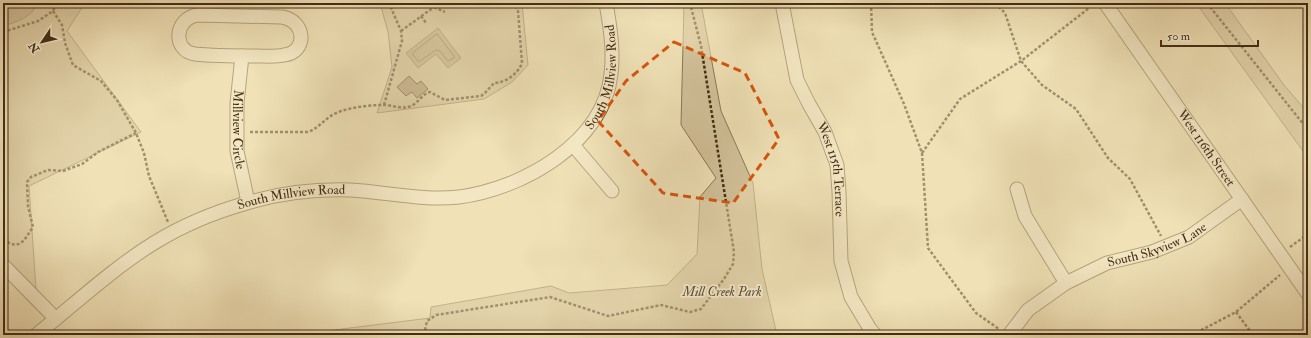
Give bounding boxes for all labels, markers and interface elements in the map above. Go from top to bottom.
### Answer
north arrow [22,22,62,62]
scale bar [1161,22,1258,48]
street label: South Millview Road [582,23,620,133]
text: 50 m [1167,29,1191,44]
text: N [25,39,43,56]
street label: Millview Circle [229,89,249,171]
street label: West 116th Street [1173,106,1239,190]
street label: West 115th Terrace [813,118,848,218]
street label: South Millview Road [235,182,346,213]
street label: South Skyview Lane [1106,219,1210,271]
park label: Mill Creek Park [681,284,762,300]

